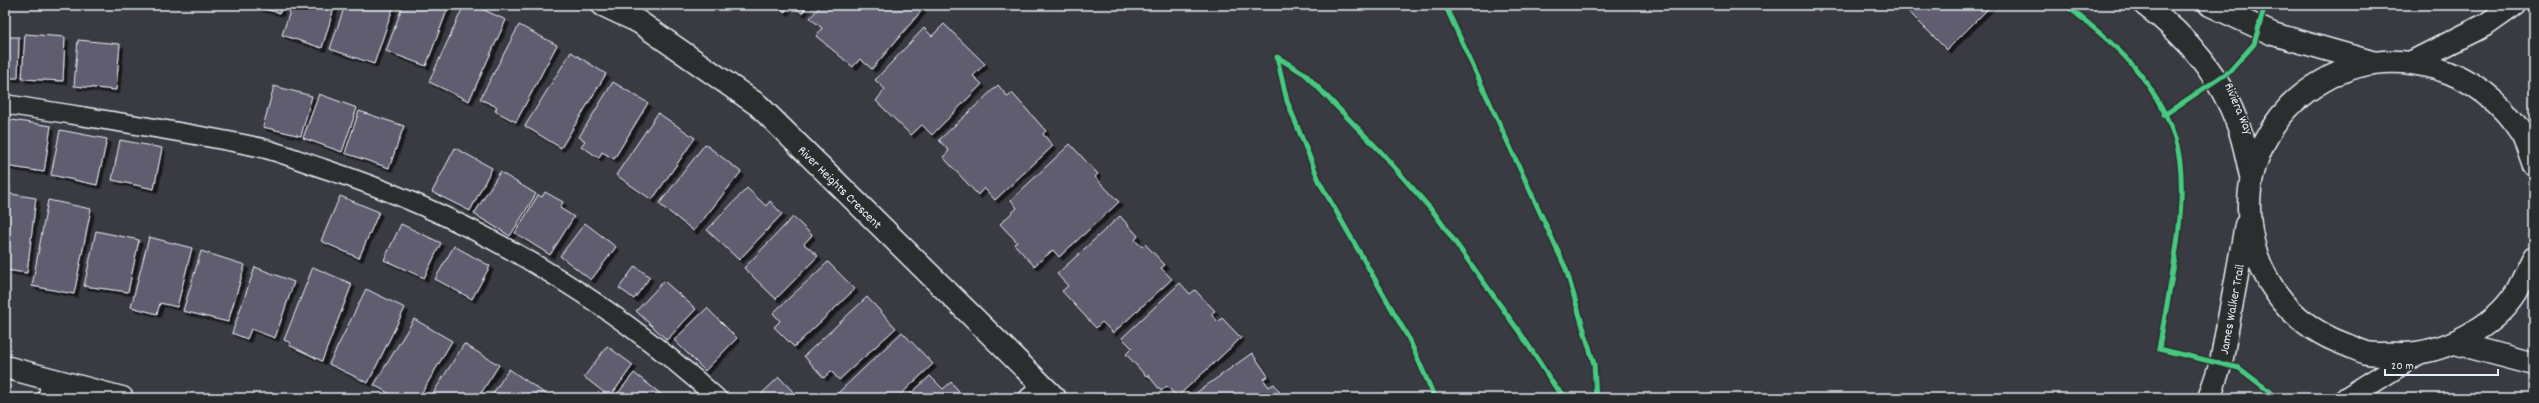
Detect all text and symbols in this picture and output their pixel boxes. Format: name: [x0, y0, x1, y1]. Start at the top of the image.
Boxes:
street label: Riviera Way: [2218, 80, 2257, 139]
street label: River Heights Crescent: [792, 142, 885, 234]
street label: James Walker Trail: [2216, 263, 2251, 356]
scale bar: [2385, 351, 2498, 377]
text: 20 m: [2391, 358, 2414, 375]

